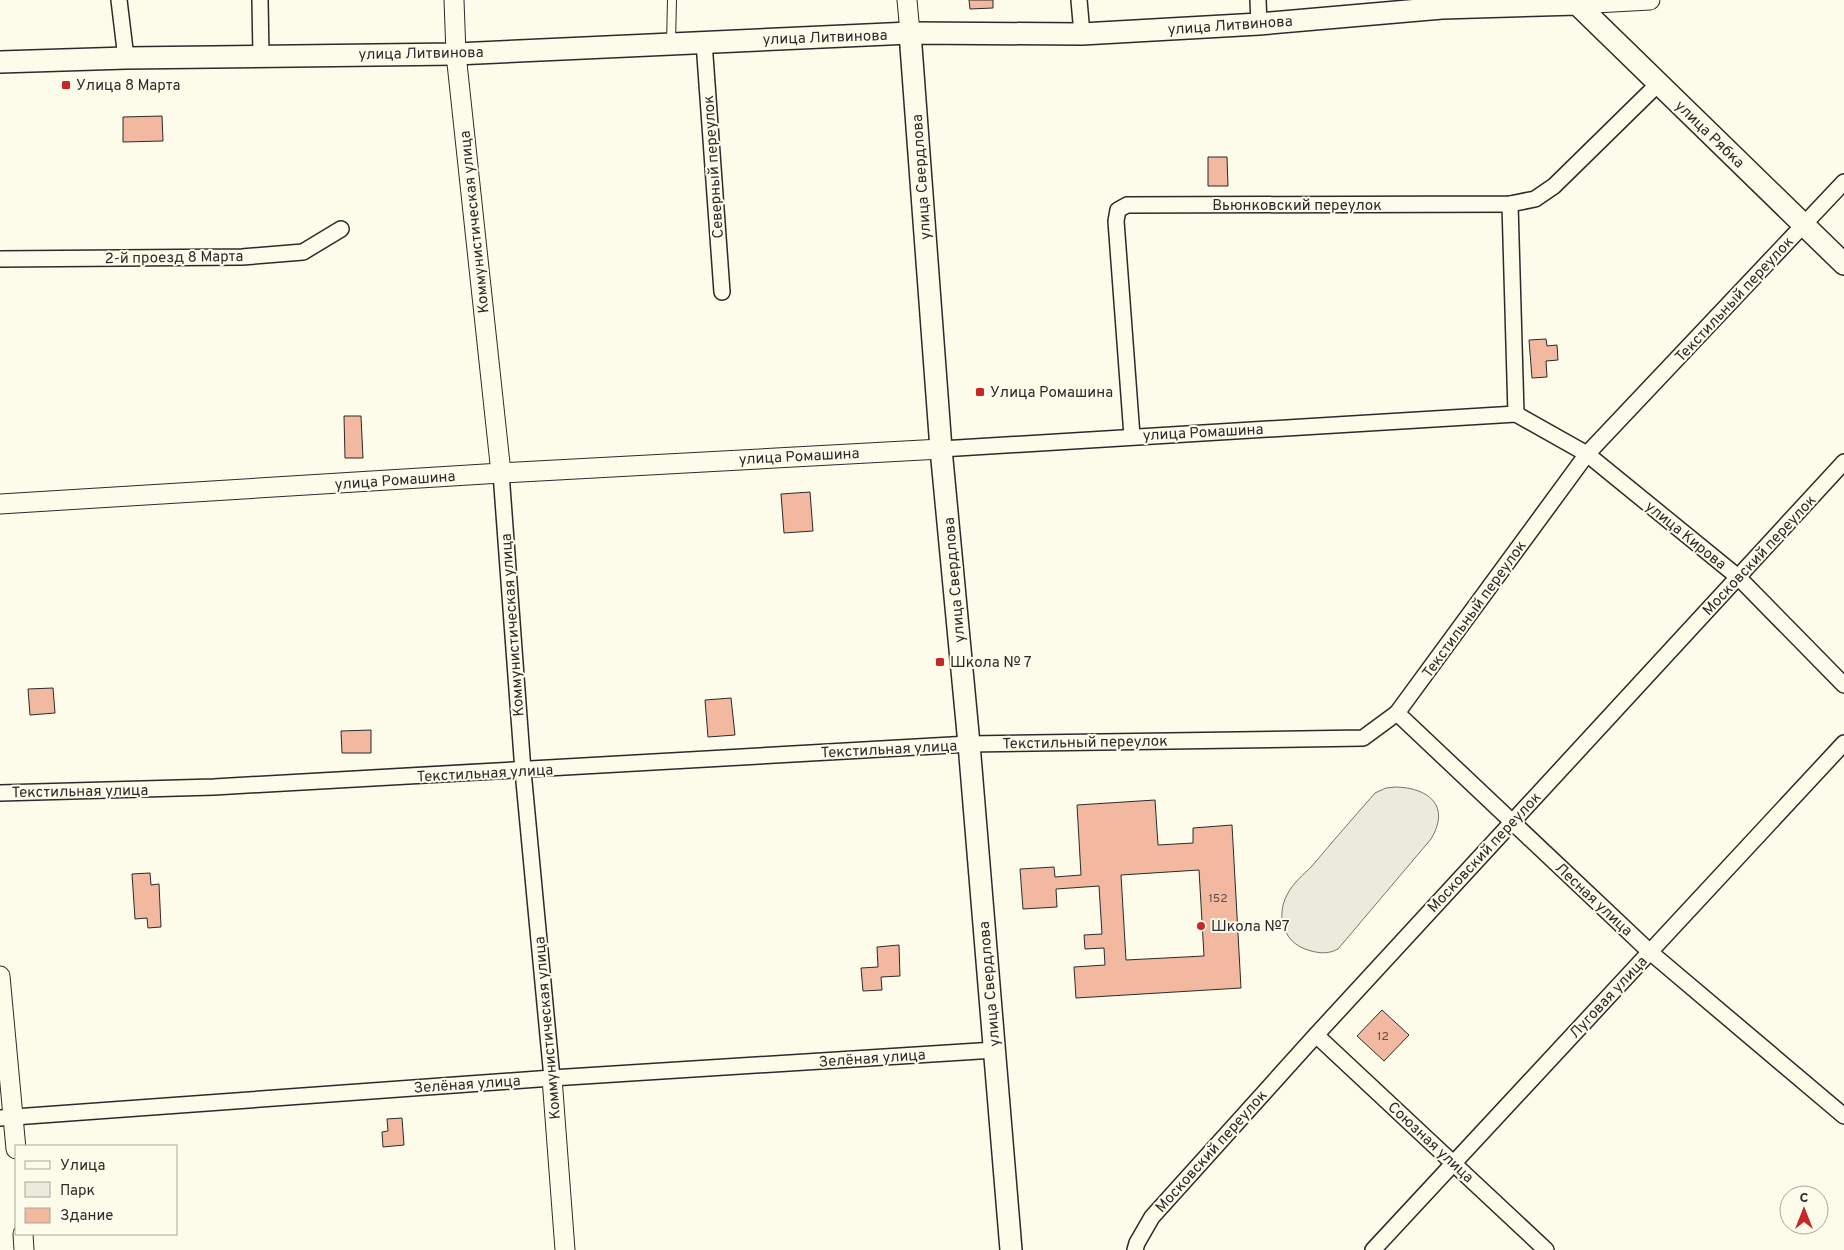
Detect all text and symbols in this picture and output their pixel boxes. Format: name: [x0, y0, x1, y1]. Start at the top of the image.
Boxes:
street label: улица Литвинова: [1167, 13, 1293, 40]
street label: улица Литвинова: [762, 27, 888, 50]
street label: улица Литвинова: [358, 44, 484, 65]
place label: Улица 8 Марта: [76, 77, 180, 96]
marker: Улица 8 Марта: [60, 79, 72, 91]
street label: Северный переулок: [700, 95, 729, 239]
street label: улица Рябка: [1670, 97, 1748, 173]
street label: улица Свердлова: [909, 113, 936, 240]
street label: Коммунистическая улица: [456, 129, 495, 314]
street label: Вьюнковский переулок: [1212, 197, 1382, 216]
street label: Текстильный переулок: [1672, 233, 1798, 367]
street label: 2-й проезд 8 Марта: [105, 248, 244, 269]
place label: Улица Ромашина: [990, 384, 1113, 403]
marker: Улица Ромашина: [974, 386, 986, 398]
street label: улица Ромашина: [1142, 421, 1264, 446]
street label: улица Ромашина: [738, 445, 860, 470]
street label: улица Ромашина: [334, 468, 456, 495]
street label: Московский переулок: [1699, 492, 1821, 620]
street label: улица Кирова: [1641, 498, 1729, 575]
street label: улица Свердлова: [941, 516, 970, 643]
street label: Коммунистическая улица: [498, 533, 529, 717]
street label: Текстильный переулок: [1419, 537, 1531, 682]
place label: Школа № 7: [950, 654, 1032, 673]
marker: Школа № 7: [934, 656, 946, 668]
street label: Текстильный переулок: [1002, 733, 1168, 754]
street label: Текстильная улица: [820, 737, 958, 764]
street label: Текстильная улица: [416, 761, 554, 788]
street label: Текстильная улица: [12, 782, 148, 803]
street label: Московский переулок: [1424, 789, 1546, 917]
street label: Лесная улица: [1550, 859, 1636, 941]
house number: 152: [1208, 891, 1228, 907]
place label: Школа №7: [1211, 918, 1290, 937]
street label: улица Свердлова: [976, 920, 1005, 1047]
marker: Школа №7: [1195, 920, 1207, 932]
street label: Коммунистическая улица: [531, 936, 566, 1120]
street label: Луговая улица: [1566, 953, 1652, 1043]
house number: 12: [1377, 1029, 1389, 1045]
street label: Зелёная улица: [818, 1046, 926, 1073]
street label: Зелёная улица: [413, 1072, 521, 1099]
street label: Московский переулок: [1152, 1087, 1272, 1217]
street label: Союзная улица: [1383, 1098, 1477, 1188]
legend: [15, 1145, 178, 1235]
text: Улица: [60, 1157, 105, 1176]
text: Парк: [60, 1182, 95, 1201]
north arrow: [1779, 1185, 1829, 1235]
text: С: [1800, 1190, 1809, 1207]
text: Здание: [60, 1207, 113, 1226]

